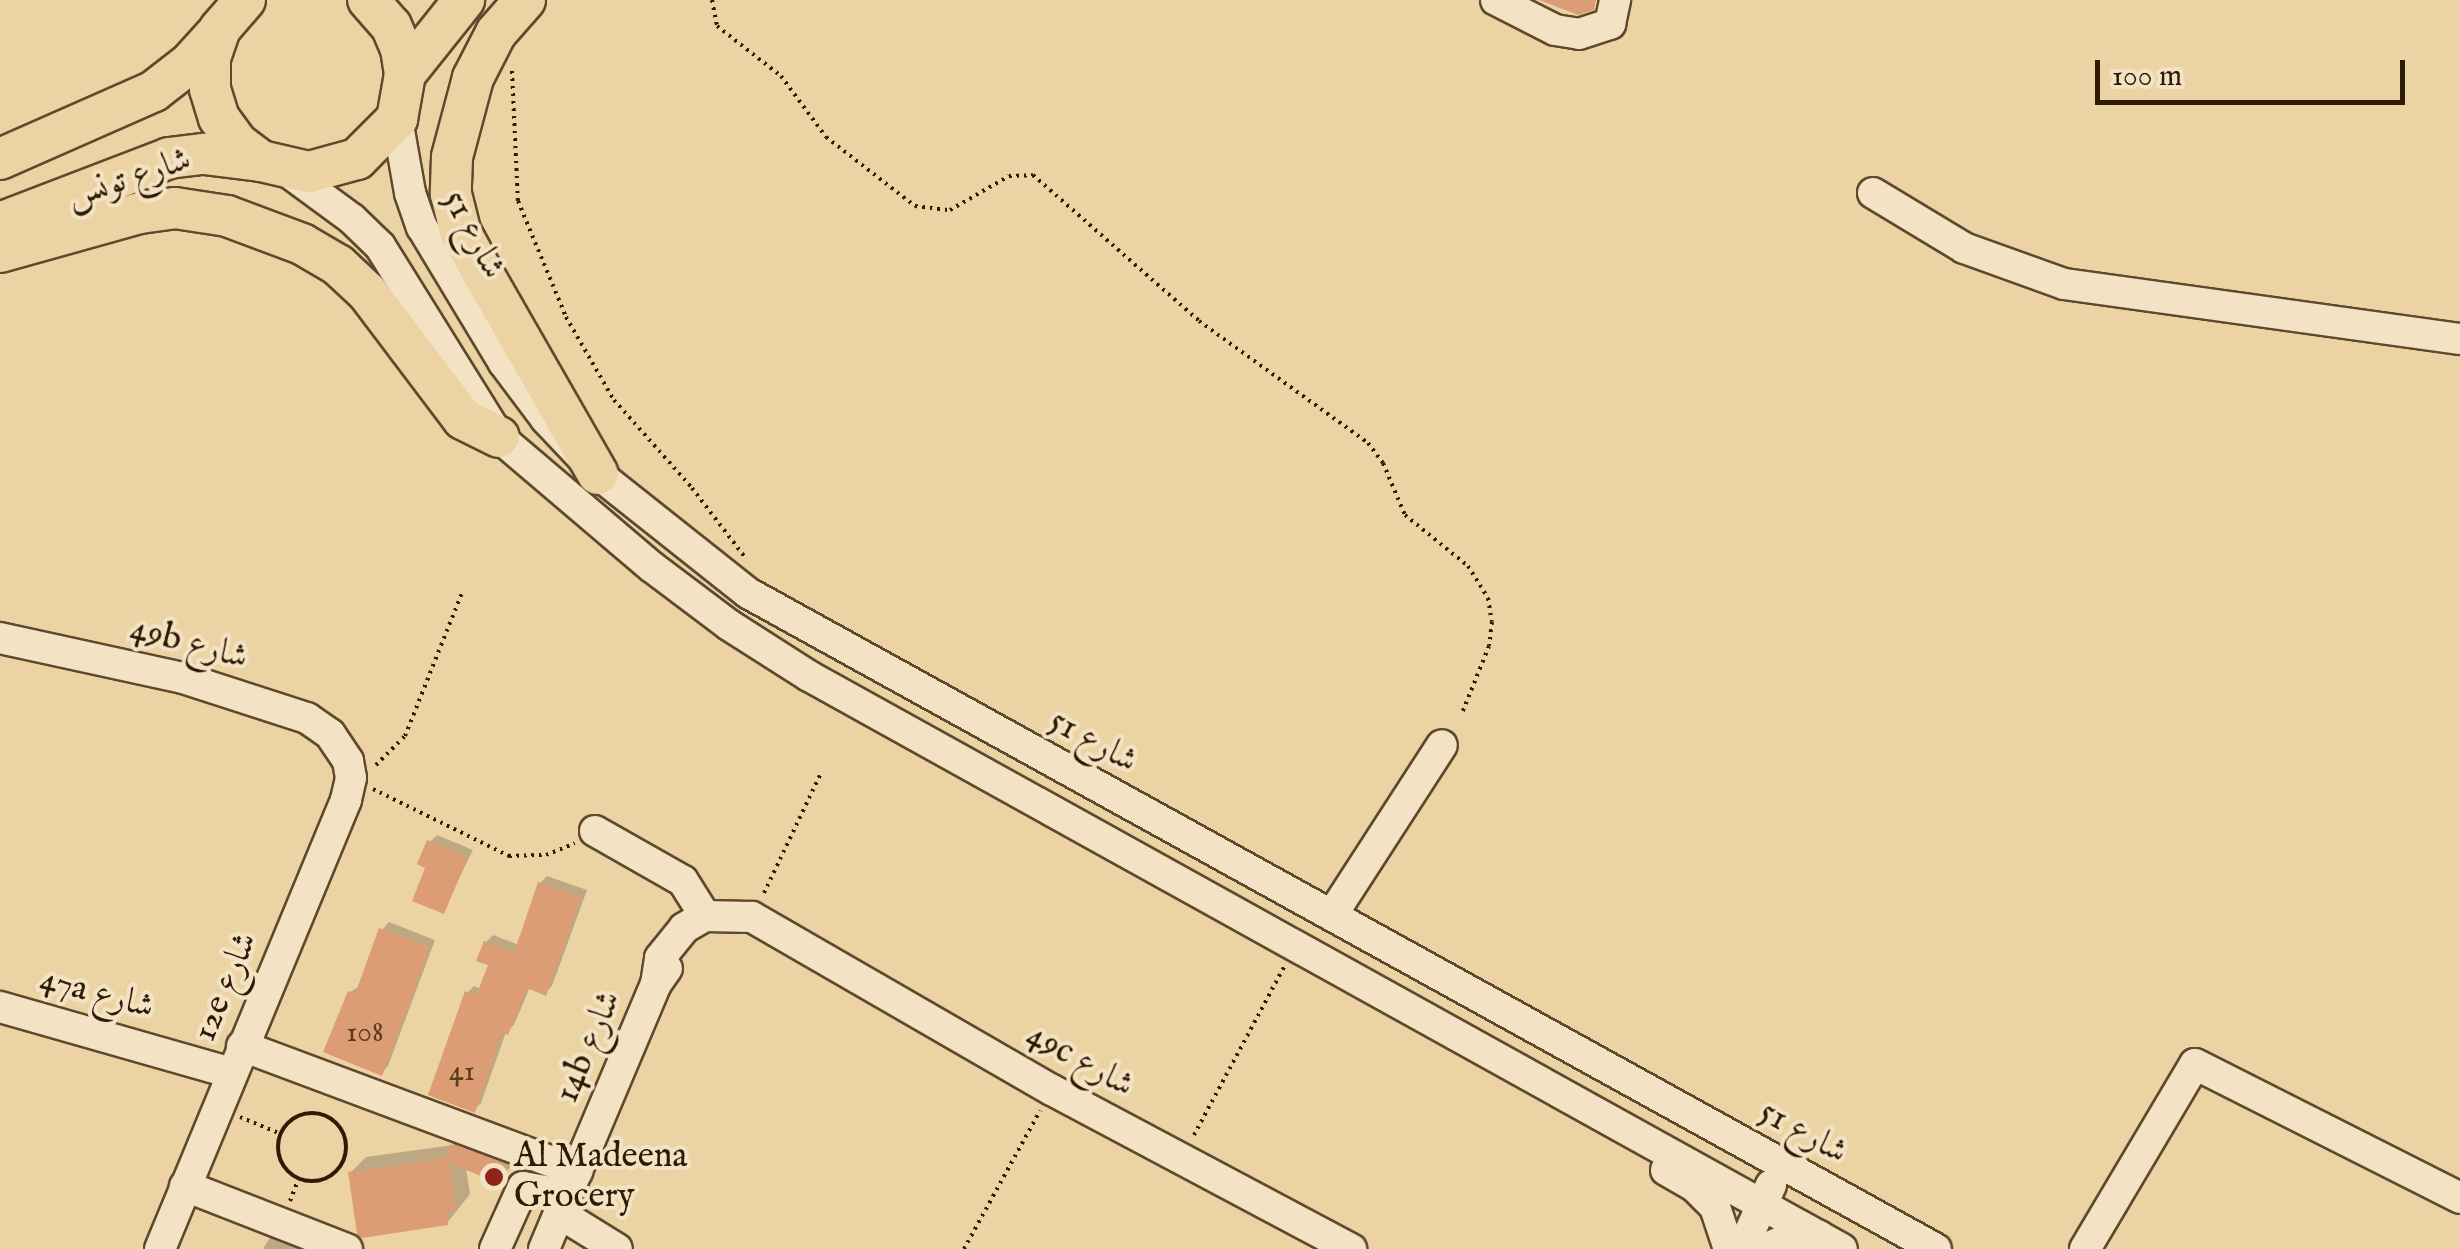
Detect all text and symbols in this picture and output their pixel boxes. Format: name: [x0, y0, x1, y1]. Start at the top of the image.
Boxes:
scale bar: [2100, 40, 2410, 102]
text: 100 m: [2112, 58, 2182, 96]
street label: شارع تونس: [61, 139, 197, 219]
street label: شارع 51: [432, 184, 514, 286]
street label: 49b شارع: [126, 608, 252, 680]
street label: شارع 51: [1042, 701, 1144, 783]
street label: 12e شارع: [184, 926, 268, 1048]
street label: 47a شارع: [36, 959, 158, 1029]
street label: 14b شارع: [547, 985, 631, 1109]
house number: 108: [346, 1015, 384, 1051]
street label: 49c شارع: [1019, 1015, 1141, 1107]
house number: 41: [449, 1054, 475, 1090]
street label: شارع 51: [1752, 1092, 1854, 1174]
place label: Al Madeena Grocery: [514, 1136, 687, 1218]
marker: Al Madeena Grocery: [483, 1166, 505, 1188]

